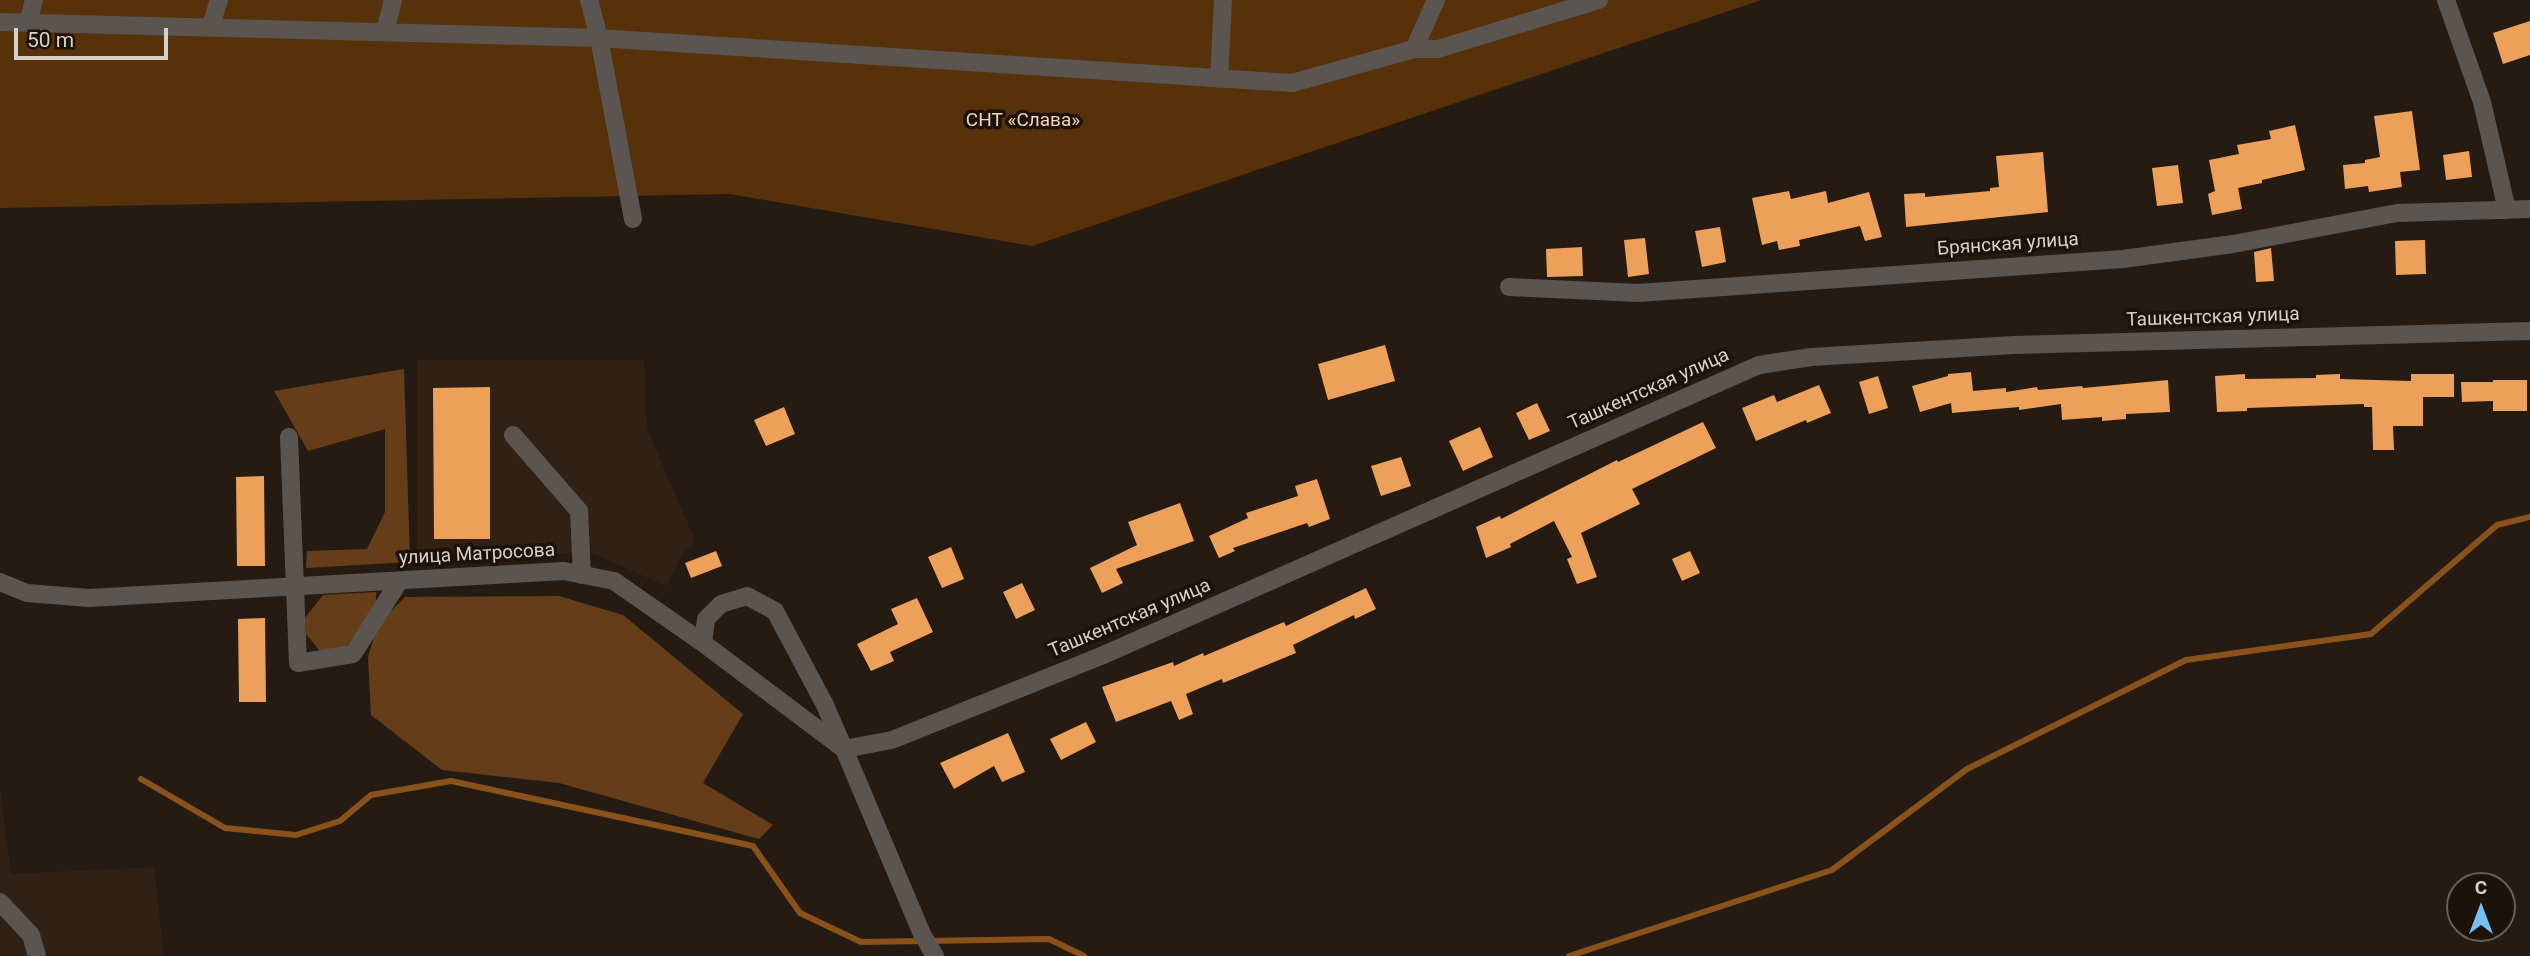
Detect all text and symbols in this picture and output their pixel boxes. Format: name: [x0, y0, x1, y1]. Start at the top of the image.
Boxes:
scale bar: [18, 14, 172, 58]
text: 50 m: [27, 28, 74, 52]
park label: СНТ «Слава»: [966, 110, 1080, 132]
street label: Брянская улица: [1936, 229, 2080, 261]
street label: Ташкентская улица: [2126, 304, 2300, 332]
street label: Ташкентская улица: [1565, 344, 1733, 436]
street label: улица Матросова: [398, 540, 556, 570]
street label: Ташкентская улица: [1046, 575, 1214, 663]
north arrow: [2446, 872, 2516, 942]
text: С: [2475, 876, 2487, 899]

